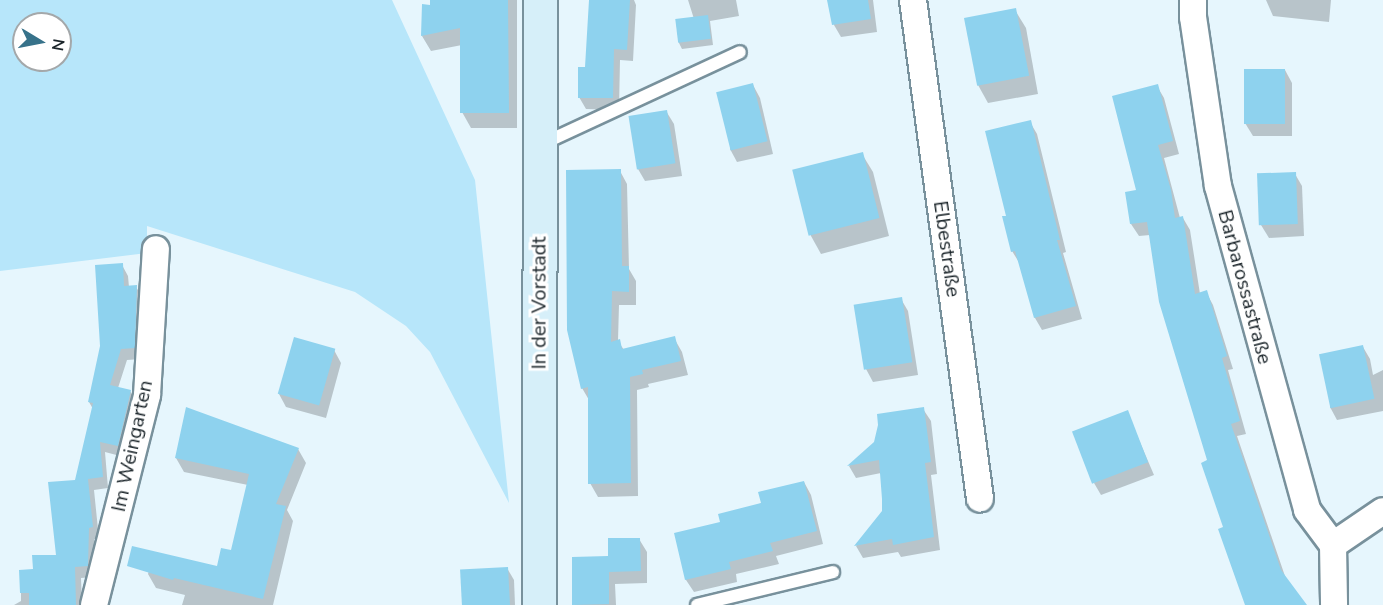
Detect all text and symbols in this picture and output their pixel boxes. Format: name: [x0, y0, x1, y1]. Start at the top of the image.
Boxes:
north arrow: [12, 12, 72, 72]
text: N: [46, 37, 70, 53]
street label: Elbestraße: [928, 199, 966, 299]
street label: Barbarossastraße: [1213, 207, 1277, 367]
street label: In der Vorstadt: [527, 237, 551, 369]
street label: Im Weingarten: [106, 378, 158, 514]

